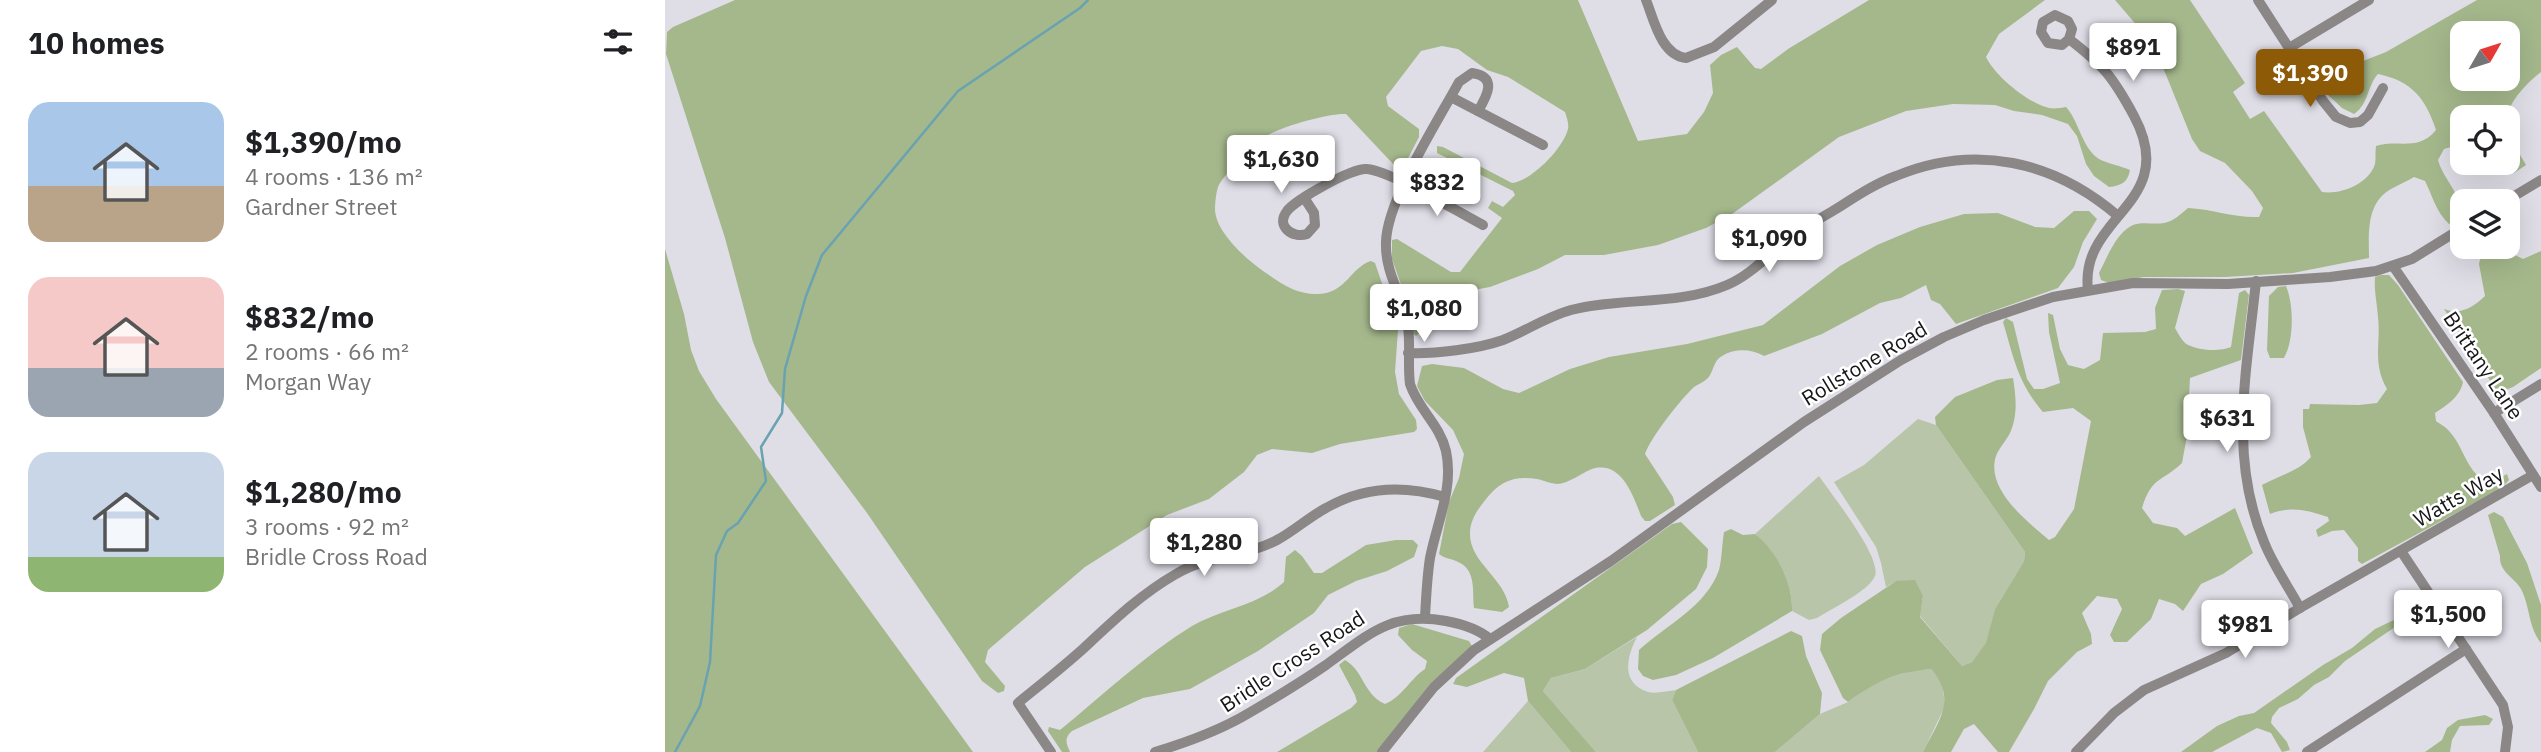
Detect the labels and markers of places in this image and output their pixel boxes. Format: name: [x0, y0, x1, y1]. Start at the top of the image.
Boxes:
pin: $891: [2092, 24, 2174, 83]
pin: $1,390: [2253, 50, 2367, 109]
pin: $1,630: [1224, 136, 1338, 195]
pin: $832: [1396, 158, 1478, 218]
pin: $1,090: [1712, 215, 1826, 274]
pin: $1,080: [1367, 284, 1481, 344]
pin: $631: [2186, 394, 2268, 454]
pin: $1,280: [1147, 518, 1261, 578]
pin: $1,500: [2391, 590, 2505, 650]
pin: $981: [2204, 600, 2286, 660]

